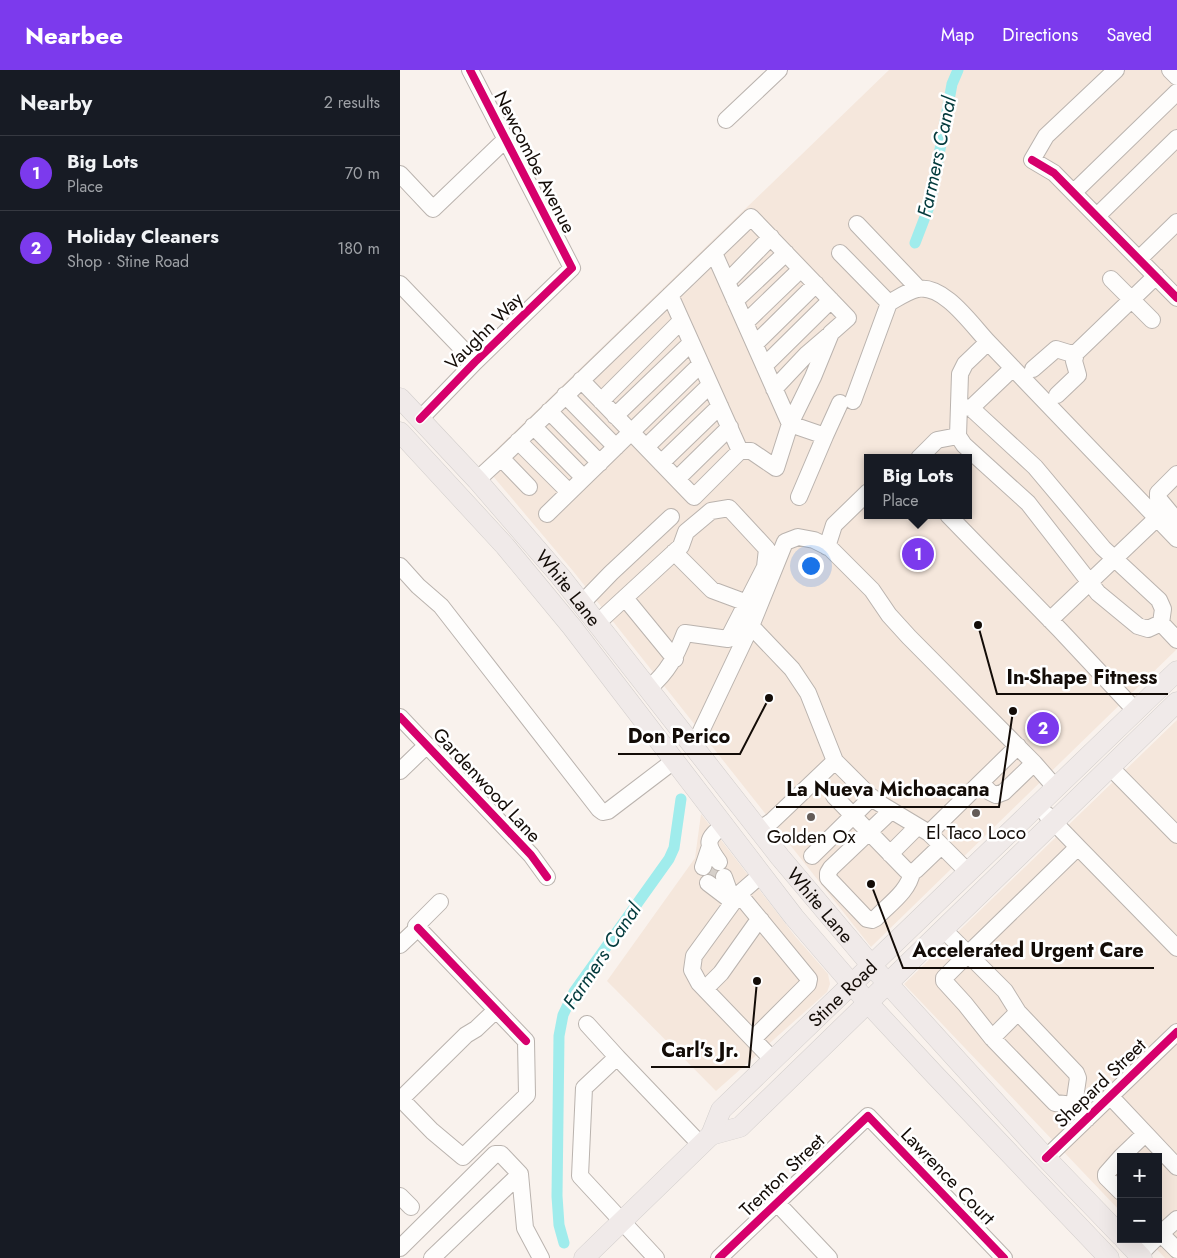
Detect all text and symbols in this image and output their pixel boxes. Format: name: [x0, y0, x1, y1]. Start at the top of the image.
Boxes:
text: Nearbee: [25, 18, 123, 53]
text: Map: [941, 22, 974, 48]
text: Directions: [1002, 22, 1078, 48]
text: Saved: [1106, 22, 1152, 48]
street label: Newcombe Avenue: [487, 86, 583, 238]
text: Nearby: [20, 88, 92, 118]
text: 2 results: [324, 91, 380, 114]
water label: Farmers Canal: [910, 93, 964, 220]
text: Big Lots: [67, 148, 138, 175]
text: 1: [32, 162, 40, 185]
text: 70 m: [345, 162, 380, 185]
text: Place: [67, 175, 103, 198]
text: Holiday Cleaners: [67, 223, 219, 250]
text: 2: [31, 237, 41, 260]
text: 180 m: [337, 237, 380, 260]
text: Shop · Stine Road: [67, 250, 189, 273]
street label: Vaughn Way: [439, 285, 530, 376]
popup: [864, 454, 972, 519]
text: Big Lots: [882, 462, 954, 489]
text: Place: [882, 489, 918, 512]
pin: 1: [902, 535, 934, 573]
street label: White Lane: [529, 544, 608, 632]
your location: [798, 553, 824, 579]
callout: In-Shape Fitness: [997, 659, 1168, 694]
text: In-Shape Fitness: [1007, 663, 1157, 692]
pin: 2: [1027, 709, 1059, 747]
callout: Don Perico: [618, 719, 740, 754]
street label: Gardenwood Lane: [427, 722, 548, 849]
text: Don Perico: [628, 722, 731, 751]
callout: La Nueva Michoacana: [776, 772, 999, 807]
text: La Nueva Michoacana: [786, 775, 990, 804]
marker: El Taco Loco: [970, 807, 982, 819]
marker: Golden Ox: [805, 811, 817, 823]
place label: El Taco Loco: [926, 819, 1026, 846]
place label: Golden Ox: [767, 823, 855, 850]
street label: White Lane: [781, 861, 860, 949]
water label: Farmers Canal: [556, 896, 649, 1015]
callout: Accelerated Urgent Care: [903, 933, 1154, 968]
text: Accelerated Urgent Care: [911, 936, 1144, 965]
street label: Stine Road: [802, 954, 883, 1033]
callout: Carl's Jr.: [651, 1032, 749, 1067]
street label: Shepard Street: [1048, 1032, 1152, 1134]
text: Carl's Jr.: [661, 1036, 739, 1065]
street label: Lawrence Court: [895, 1121, 1002, 1231]
street label: Trenton Street: [733, 1127, 831, 1223]
map controls: [1117, 1153, 1162, 1243]
button: +: [1117, 1153, 1162, 1198]
button: −: [1117, 1198, 1162, 1243]

